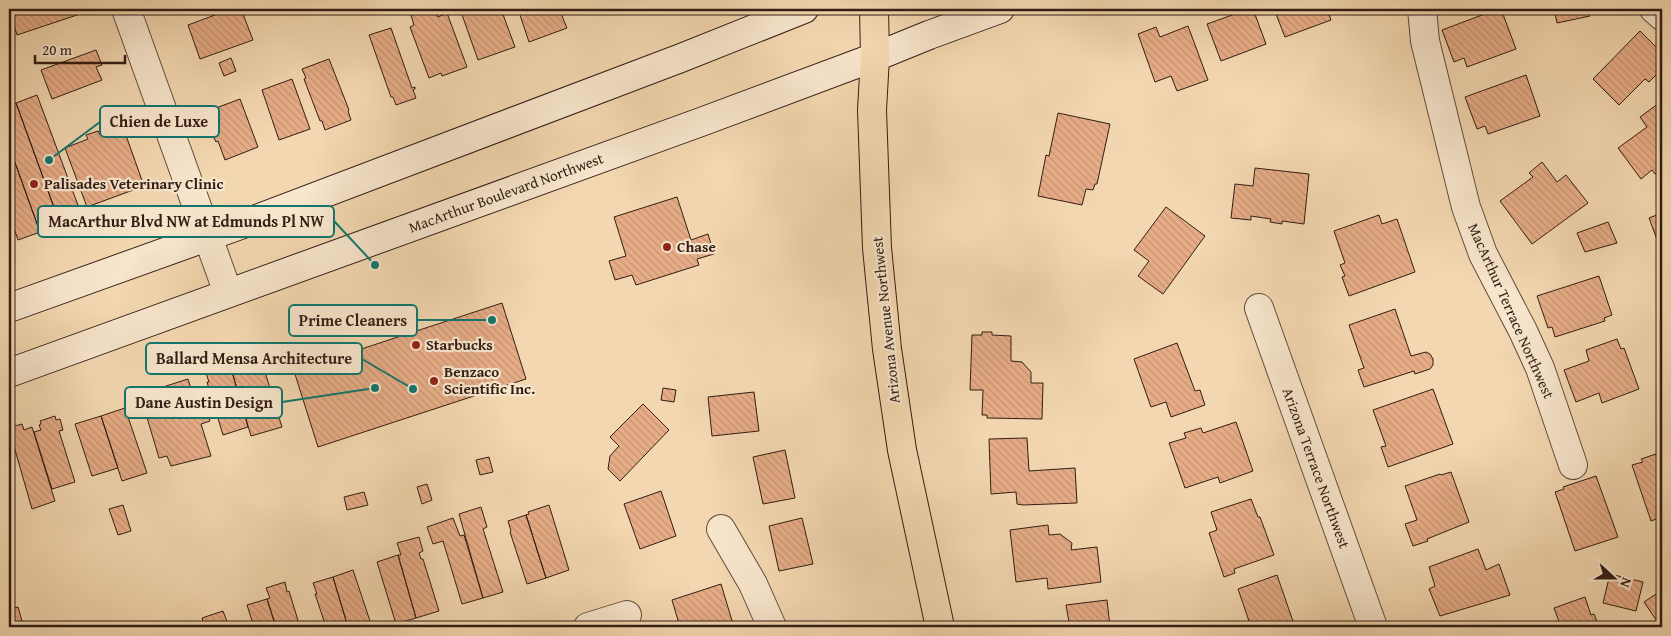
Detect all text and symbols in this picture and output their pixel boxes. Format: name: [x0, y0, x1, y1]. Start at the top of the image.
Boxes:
scale bar: [35, 32, 125, 64]
text: 20 m: [42, 39, 73, 60]
callout: Chien de Luxe: [100, 106, 219, 137]
text: Chien de Luxe: [110, 109, 208, 133]
street label: MacArthur Boulevard Northwest: [406, 147, 607, 238]
place label: Palisades Veterinary Clinic: [44, 173, 223, 194]
marker: Palisades Veterinary Clinic: [28, 178, 40, 190]
callout: MacArthur Blvd NW at Edmunds Pl NW: [38, 206, 334, 237]
text: MacArthur Blvd NW at Edmunds Pl NW: [48, 209, 324, 233]
street label: MacArthur Terrace Northwest: [1463, 220, 1560, 402]
street label: Arizona Avenue Northwest: [866, 235, 905, 405]
place label: Chase: [677, 236, 716, 257]
marker: Chase: [661, 241, 673, 253]
callout: Prime Cleaners: [289, 305, 417, 336]
text: Prime Cleaners: [299, 308, 407, 332]
place label: Starbucks: [426, 334, 493, 355]
marker: Starbucks: [410, 339, 422, 351]
callout: Ballard Mensa Architecture: [146, 343, 362, 374]
text: Ballard Mensa Architecture: [156, 346, 352, 370]
place label: Benzaco Scientific Inc.: [444, 361, 535, 399]
marker: Benzaco Scientific Inc.: [428, 375, 440, 387]
street label: Arizona Terrace Northwest: [1278, 385, 1356, 552]
callout: Dane Austin Design: [125, 387, 282, 418]
text: Dane Austin Design: [135, 390, 273, 414]
north arrow: [1588, 554, 1638, 604]
text: N: [1615, 575, 1637, 591]

